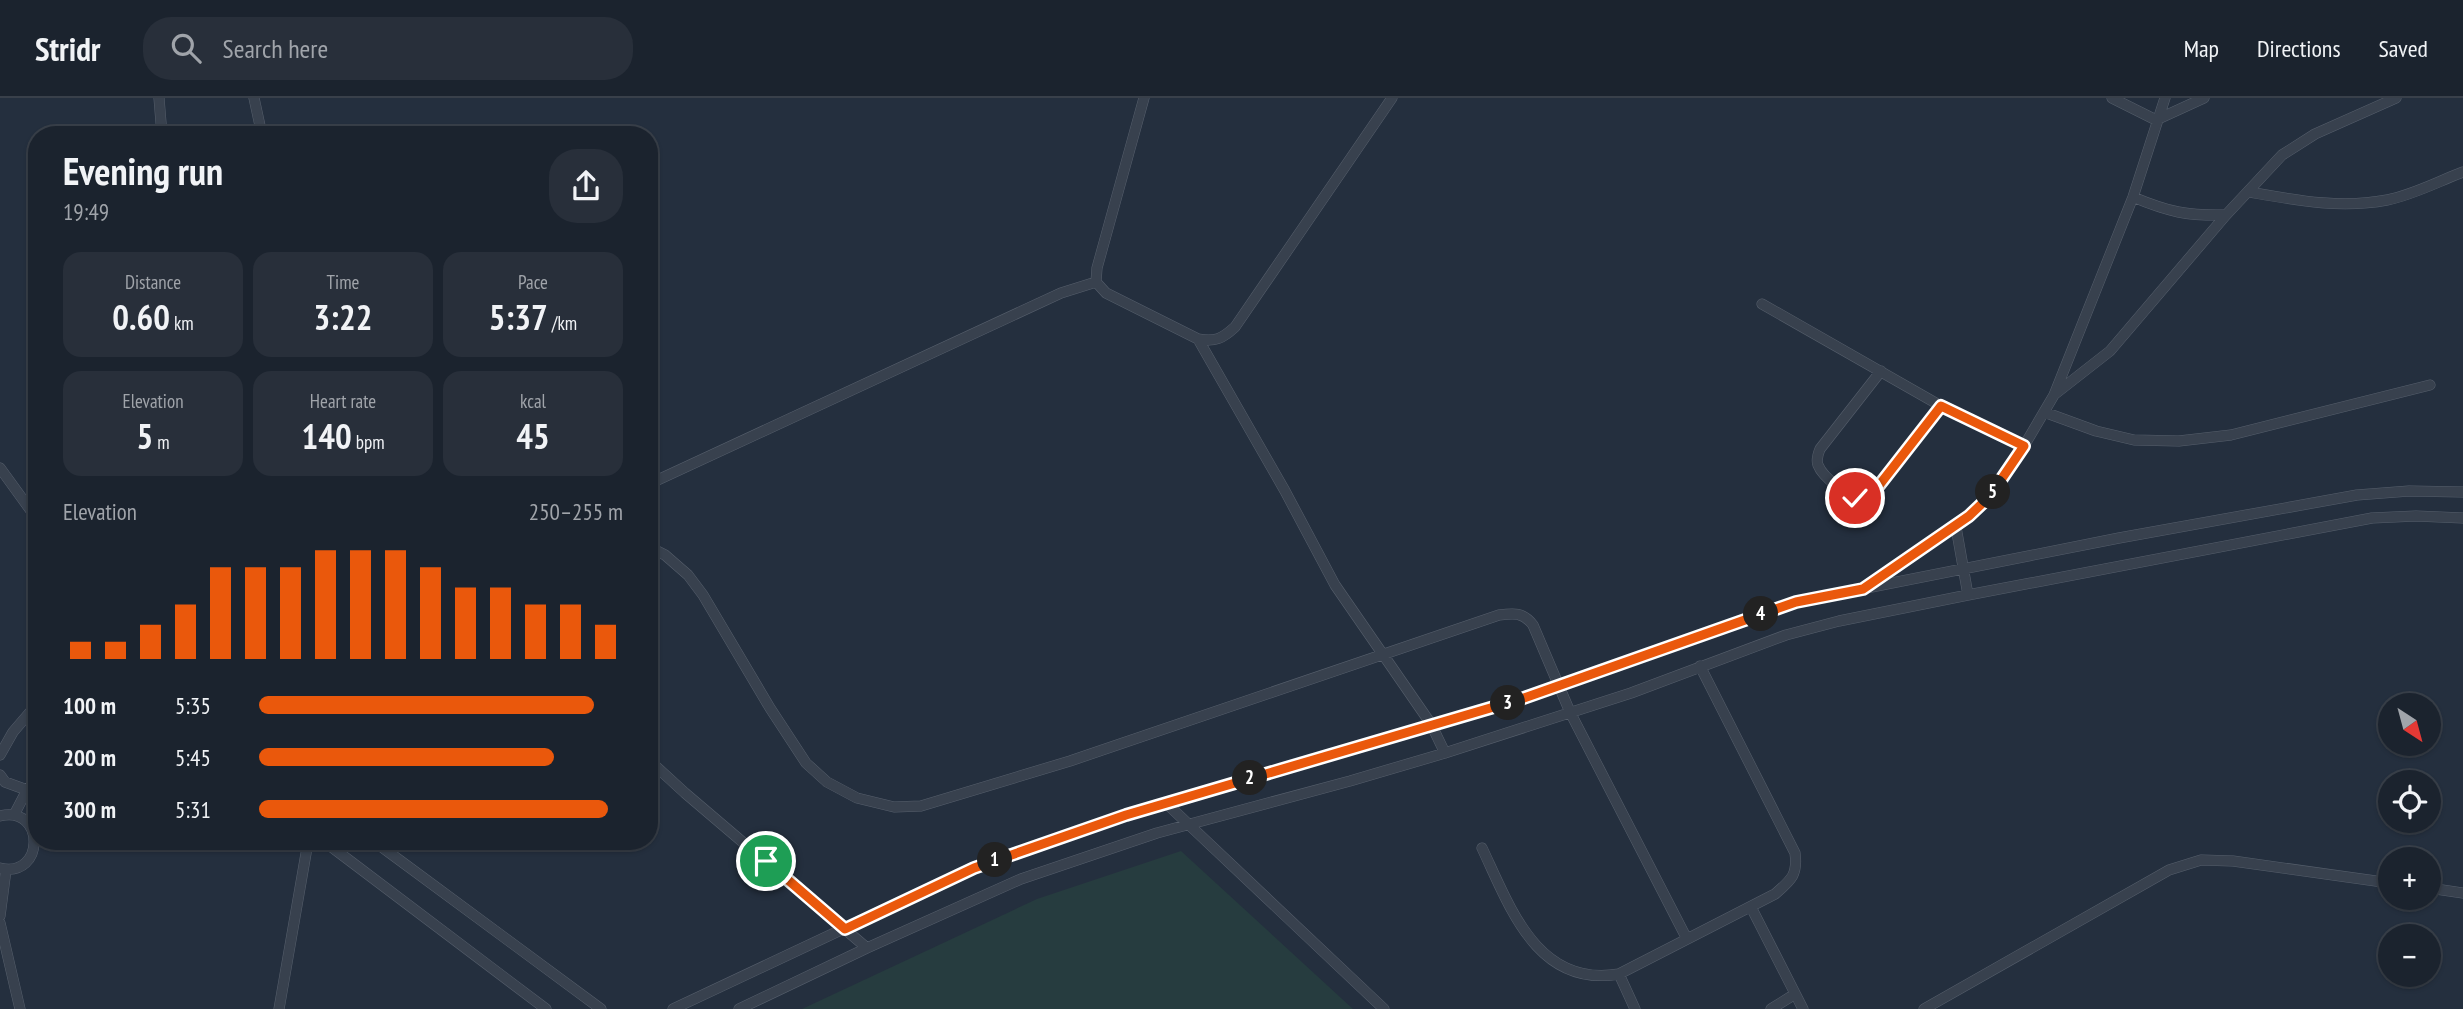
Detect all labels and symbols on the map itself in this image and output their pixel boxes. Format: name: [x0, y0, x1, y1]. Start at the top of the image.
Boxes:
pin: [1825, 468, 1885, 528]
pin: 5: [1976, 474, 2010, 510]
pin: 4: [1744, 596, 1778, 632]
pin: 3: [1490, 686, 1526, 720]
north arrow: [2378, 693, 2441, 756]
pin: 2: [1232, 760, 1268, 796]
pin: [736, 831, 796, 891]
pin: 1: [978, 842, 1012, 878]

